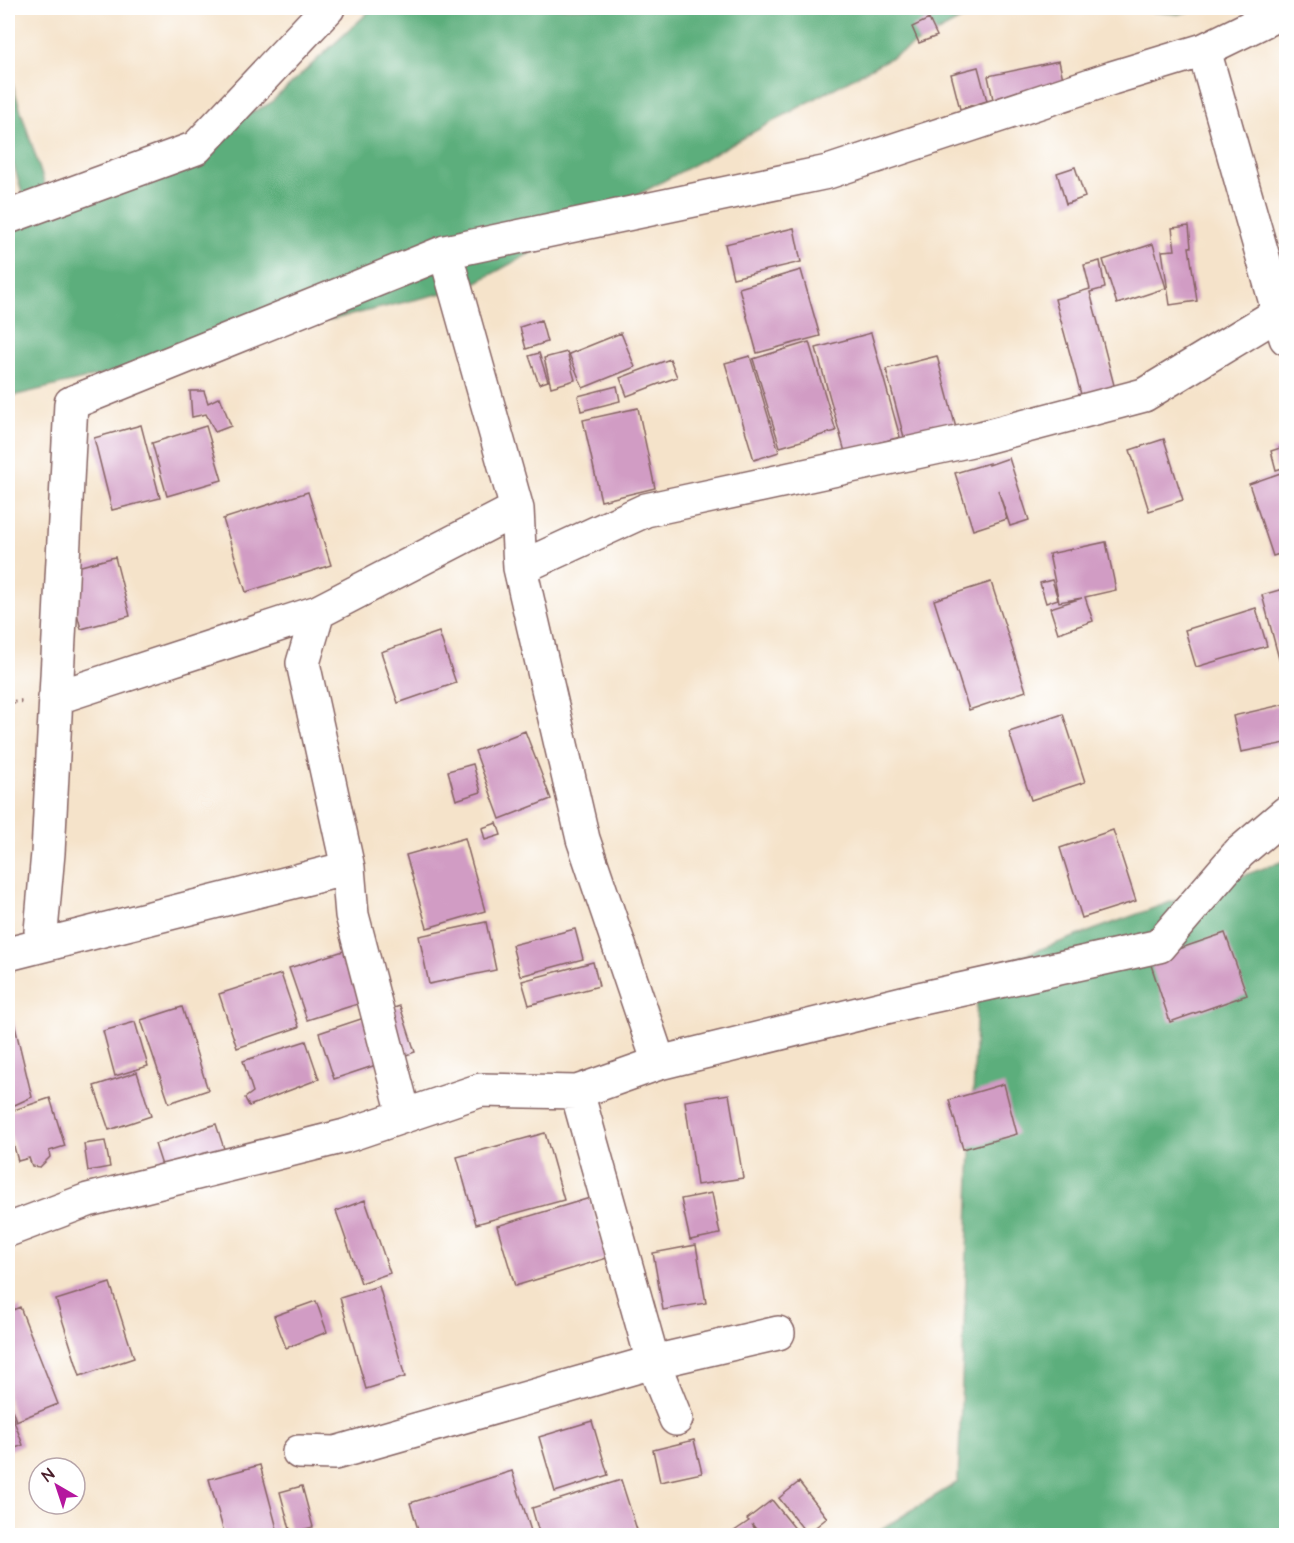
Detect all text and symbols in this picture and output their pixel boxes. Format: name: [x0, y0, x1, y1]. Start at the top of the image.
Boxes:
north arrow: [27, 1456, 87, 1516]
text: N: [37, 1463, 59, 1487]

